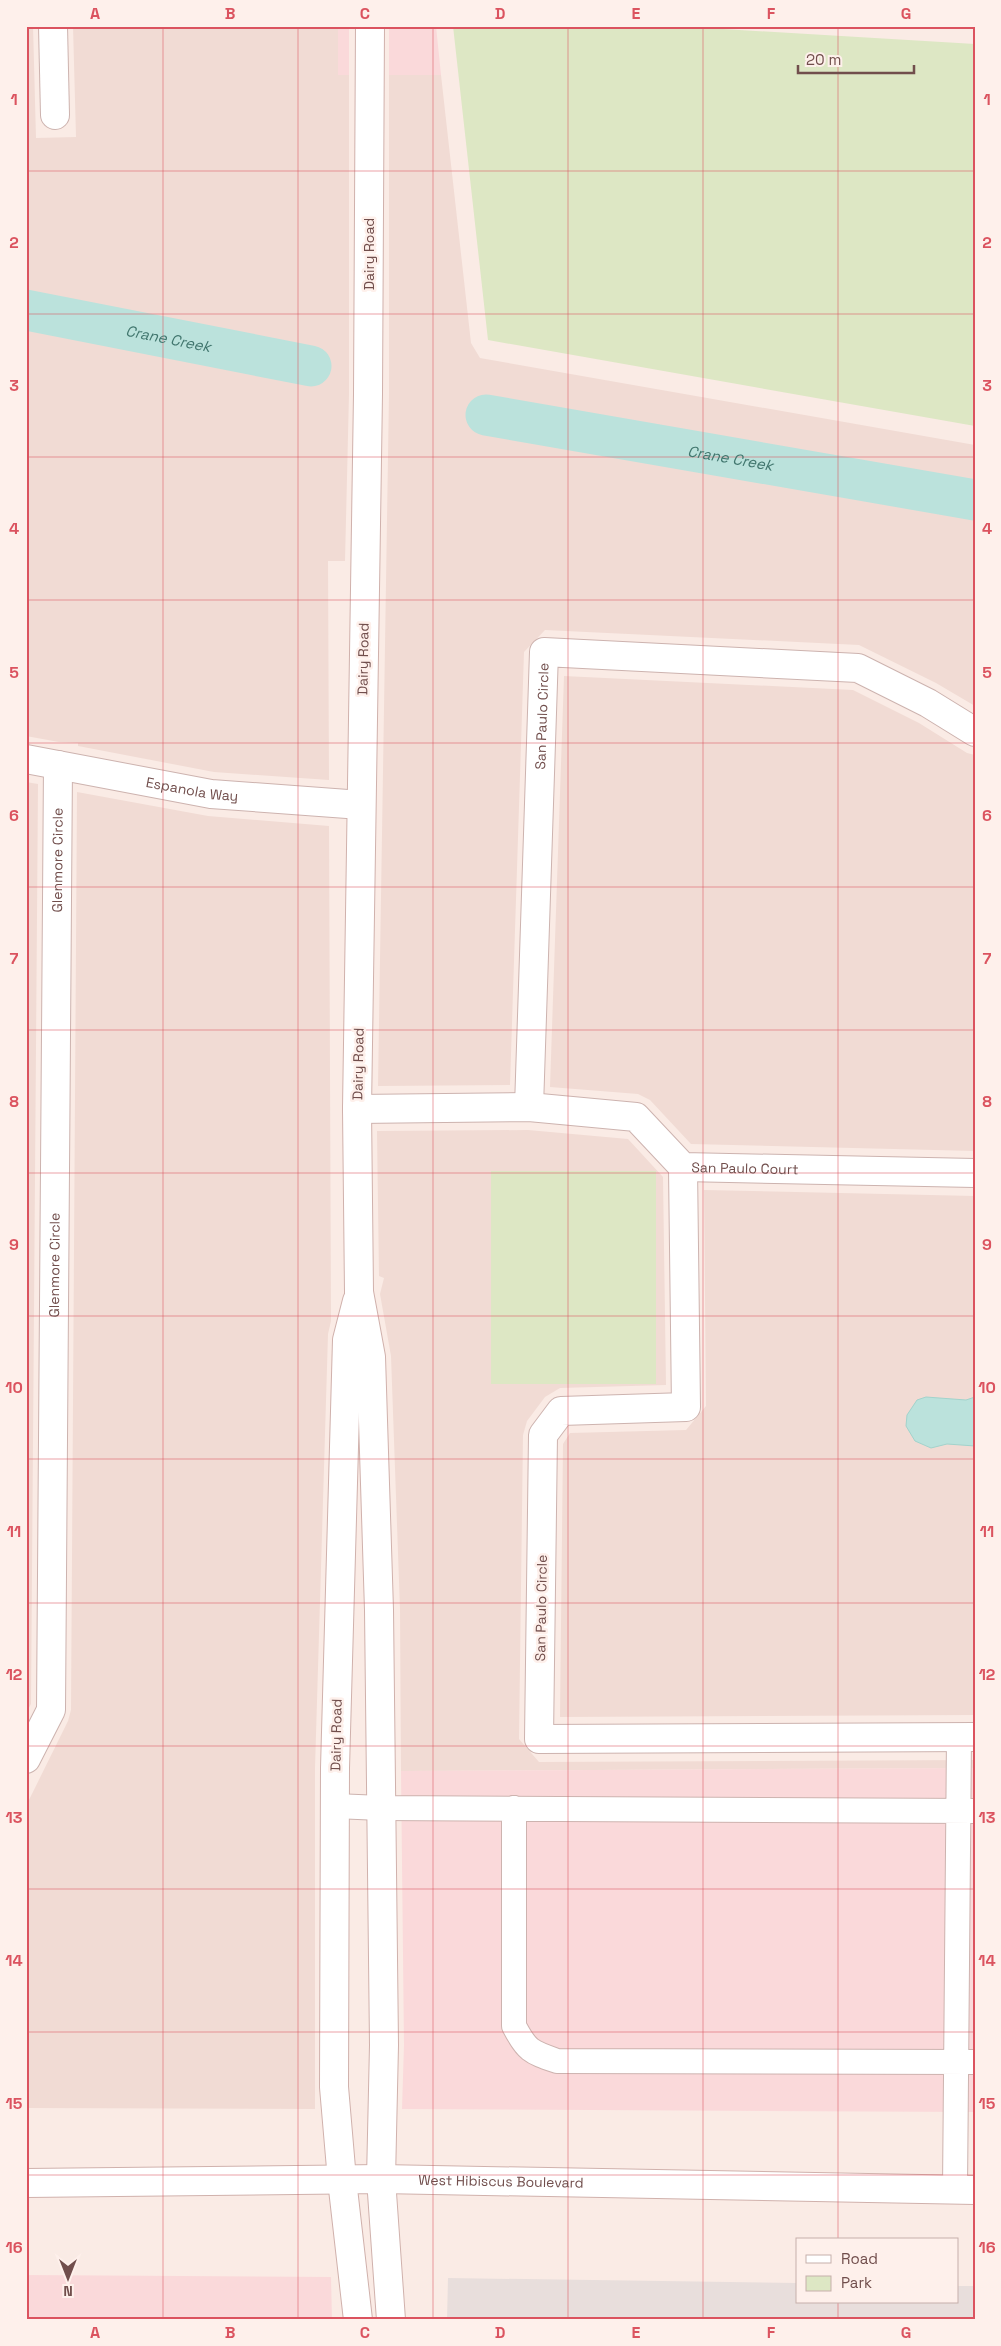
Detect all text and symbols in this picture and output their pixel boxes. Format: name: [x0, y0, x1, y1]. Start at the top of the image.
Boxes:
text: A: [90, 3, 100, 24]
text: B: [225, 3, 235, 24]
text: C: [360, 3, 370, 24]
text: D: [495, 3, 505, 24]
text: E: [632, 3, 641, 24]
text: F: [767, 3, 776, 24]
text: G: [901, 3, 911, 24]
scale bar: [798, 42, 915, 74]
text: 20 m: [806, 50, 841, 69]
text: 1: [10, 89, 18, 110]
text: 1: [983, 89, 991, 110]
street label: Dairy Road: [360, 218, 378, 290]
text: 2: [9, 232, 19, 253]
text: 2: [982, 232, 992, 253]
water label: Crane Creek: [124, 320, 214, 356]
text: 3: [9, 375, 19, 396]
text: 3: [982, 375, 992, 396]
water label: Crane Creek: [686, 441, 776, 475]
text: 4: [9, 518, 19, 539]
text: 4: [982, 518, 992, 539]
street label: Dairy Road: [353, 623, 373, 695]
text: 5: [9, 662, 19, 683]
text: 5: [982, 662, 992, 683]
street label: San Paulo Circle: [531, 663, 553, 770]
street label: Espanola Way: [145, 773, 239, 805]
text: 6: [9, 805, 19, 826]
text: 6: [982, 805, 992, 826]
street label: Glenmore Circle: [48, 808, 67, 912]
text: 7: [10, 948, 19, 969]
text: 7: [983, 948, 992, 969]
street label: Dairy Road: [348, 1028, 368, 1100]
text: 8: [9, 1091, 19, 1112]
text: 8: [982, 1091, 992, 1112]
street label: San Paulo Court: [691, 1158, 799, 1178]
street label: Glenmore Circle: [45, 1213, 64, 1317]
text: 9: [9, 1234, 19, 1255]
text: 9: [982, 1234, 992, 1255]
text: 10: [5, 1377, 23, 1398]
text: 10: [978, 1377, 996, 1398]
text: 11: [7, 1521, 21, 1542]
text: 11: [980, 1521, 994, 1542]
street label: San Paulo Circle: [531, 1554, 551, 1662]
text: 12: [6, 1664, 22, 1685]
text: 12: [979, 1664, 995, 1685]
street label: Dairy Road: [326, 1699, 346, 1771]
text: 13: [6, 1807, 23, 1828]
text: 13: [979, 1807, 996, 1828]
text: 14: [5, 1950, 23, 1971]
text: 14: [978, 1950, 996, 1971]
text: 15: [6, 2093, 23, 2114]
text: 15: [979, 2093, 996, 2114]
street label: West Hibiscus Boulevard: [418, 2171, 584, 2192]
text: 16: [5, 2237, 23, 2258]
text: 16: [978, 2237, 996, 2258]
legend: [796, 2238, 958, 2304]
text: Road: [841, 2249, 878, 2268]
north arrow: [42, 2254, 92, 2304]
text: Park: [841, 2273, 872, 2292]
text: N: [63, 2282, 73, 2300]
text: A: [90, 2322, 100, 2343]
text: B: [225, 2322, 235, 2343]
text: C: [360, 2322, 370, 2343]
text: D: [495, 2322, 505, 2343]
text: E: [632, 2322, 641, 2343]
text: F: [767, 2322, 776, 2343]
text: G: [901, 2322, 911, 2343]

